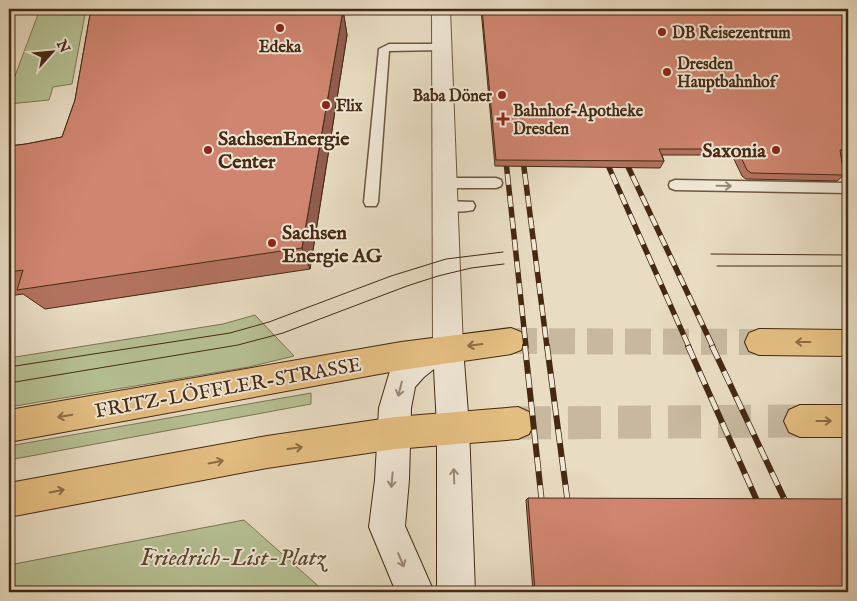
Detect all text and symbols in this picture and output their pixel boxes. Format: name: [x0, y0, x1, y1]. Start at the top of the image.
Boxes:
marker: Edeka: [274, 22, 286, 34]
place label: DB Reisezentrum: [672, 24, 791, 44]
marker: DB Reisezentrum: [656, 26, 668, 38]
north arrow: [28, 28, 78, 78]
text: N: [51, 36, 73, 56]
place label: Edeka: [259, 38, 302, 58]
place label: Dresden Hauptbahnhof: [677, 55, 779, 93]
marker: Dresden Hauptbahnhof: [661, 66, 673, 78]
place label: Baba Döner: [412, 87, 492, 107]
marker: Baba Döner: [496, 89, 508, 101]
place label: Flix: [336, 97, 363, 117]
marker: Flix: [320, 99, 332, 111]
place label: Bahnhof-Apotheke Dresden: [513, 102, 644, 140]
marker: Bahnhof-Apotheke Dresden: [497, 113, 509, 125]
place label: SachsenEnergie Center: [218, 127, 350, 175]
place label: Saxonia: [702, 139, 766, 164]
marker: SachsenEnergie Center: [202, 144, 214, 156]
marker: Saxonia: [770, 144, 782, 156]
one-way arrow: [716, 181, 732, 191]
place label: Sachsen Energie AG: [282, 221, 383, 269]
marker: Sachsen Energie AG: [266, 237, 278, 249]
one-way arrow: [796, 338, 812, 347]
one-way arrow: [467, 340, 483, 350]
street label: FRITZ-LÖFFLER-STRASSE: [93, 353, 364, 424]
one-way arrow: [395, 381, 404, 397]
one-way arrow: [58, 411, 74, 421]
one-way arrow: [816, 416, 832, 426]
one-way arrow: [287, 443, 303, 453]
one-way arrow: [208, 456, 224, 466]
one-way arrow: [449, 469, 459, 485]
one-way arrow: [387, 472, 397, 488]
one-way arrow: [48, 486, 64, 496]
park label: Friedrich-List-Platz: [140, 543, 329, 574]
one-way arrow: [396, 552, 406, 567]

